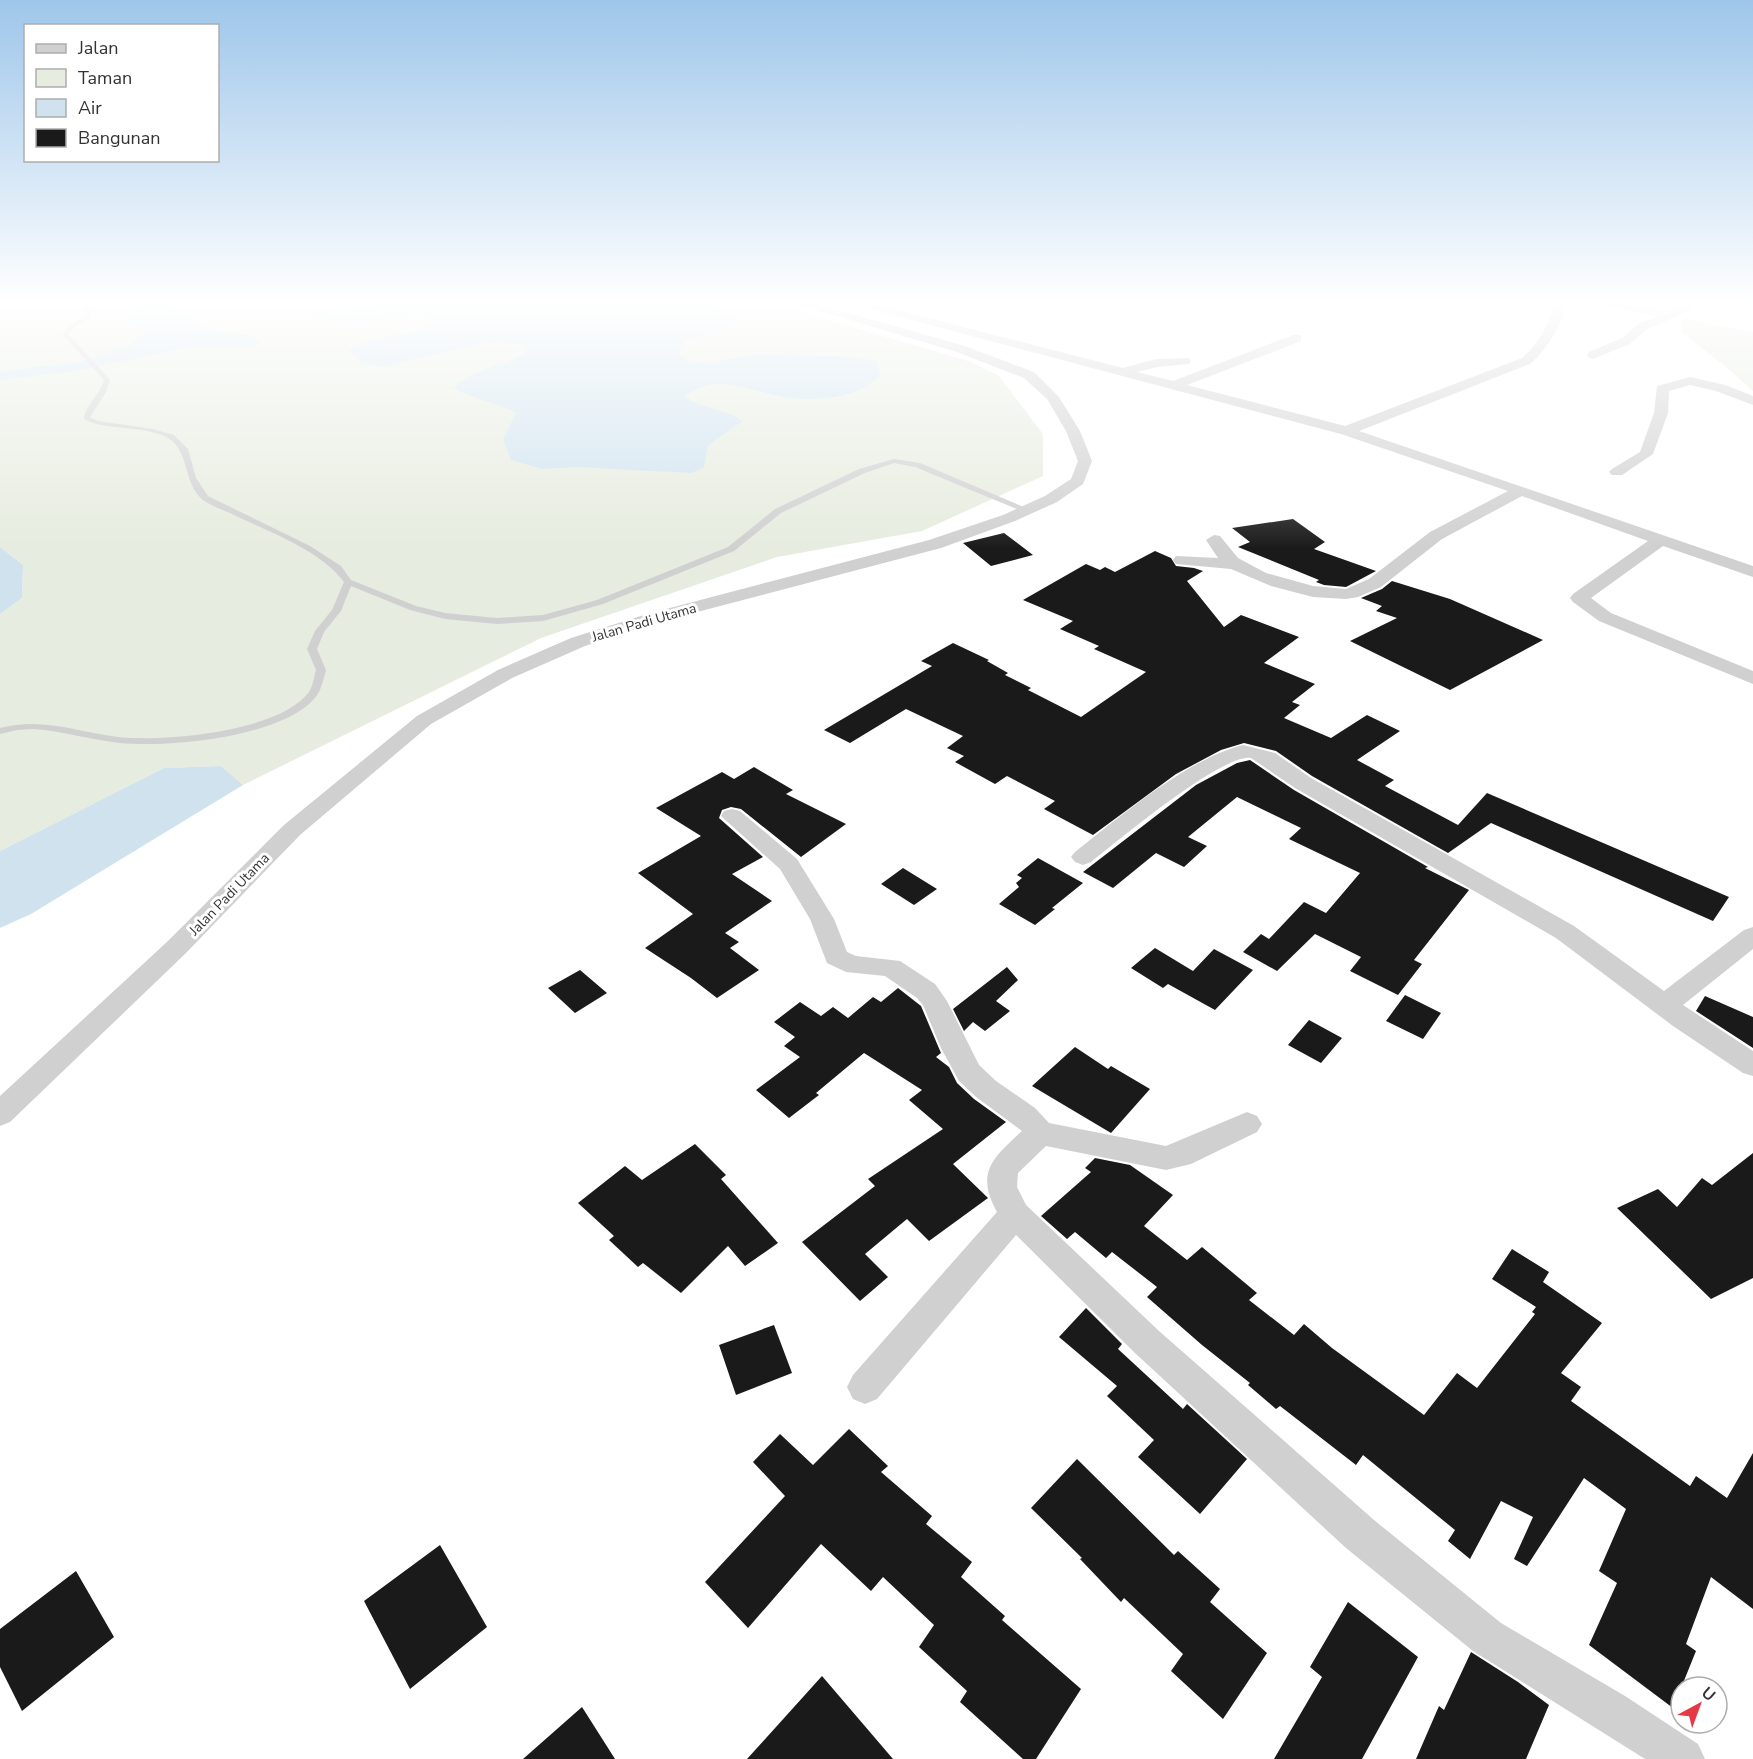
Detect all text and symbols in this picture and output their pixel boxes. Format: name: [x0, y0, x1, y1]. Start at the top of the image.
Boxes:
legend: [24, 24, 219, 162]
text: Jalan: [77, 36, 118, 60]
text: Taman: [78, 66, 132, 90]
text: Air: [78, 96, 102, 120]
text: Bangunan: [78, 126, 161, 150]
street label: Jalan Padi Utama: [589, 598, 699, 647]
street label: Jalan Padi Utama: [184, 849, 274, 940]
north arrow: [1669, 1675, 1729, 1735]
text: U: [1697, 1682, 1720, 1707]

